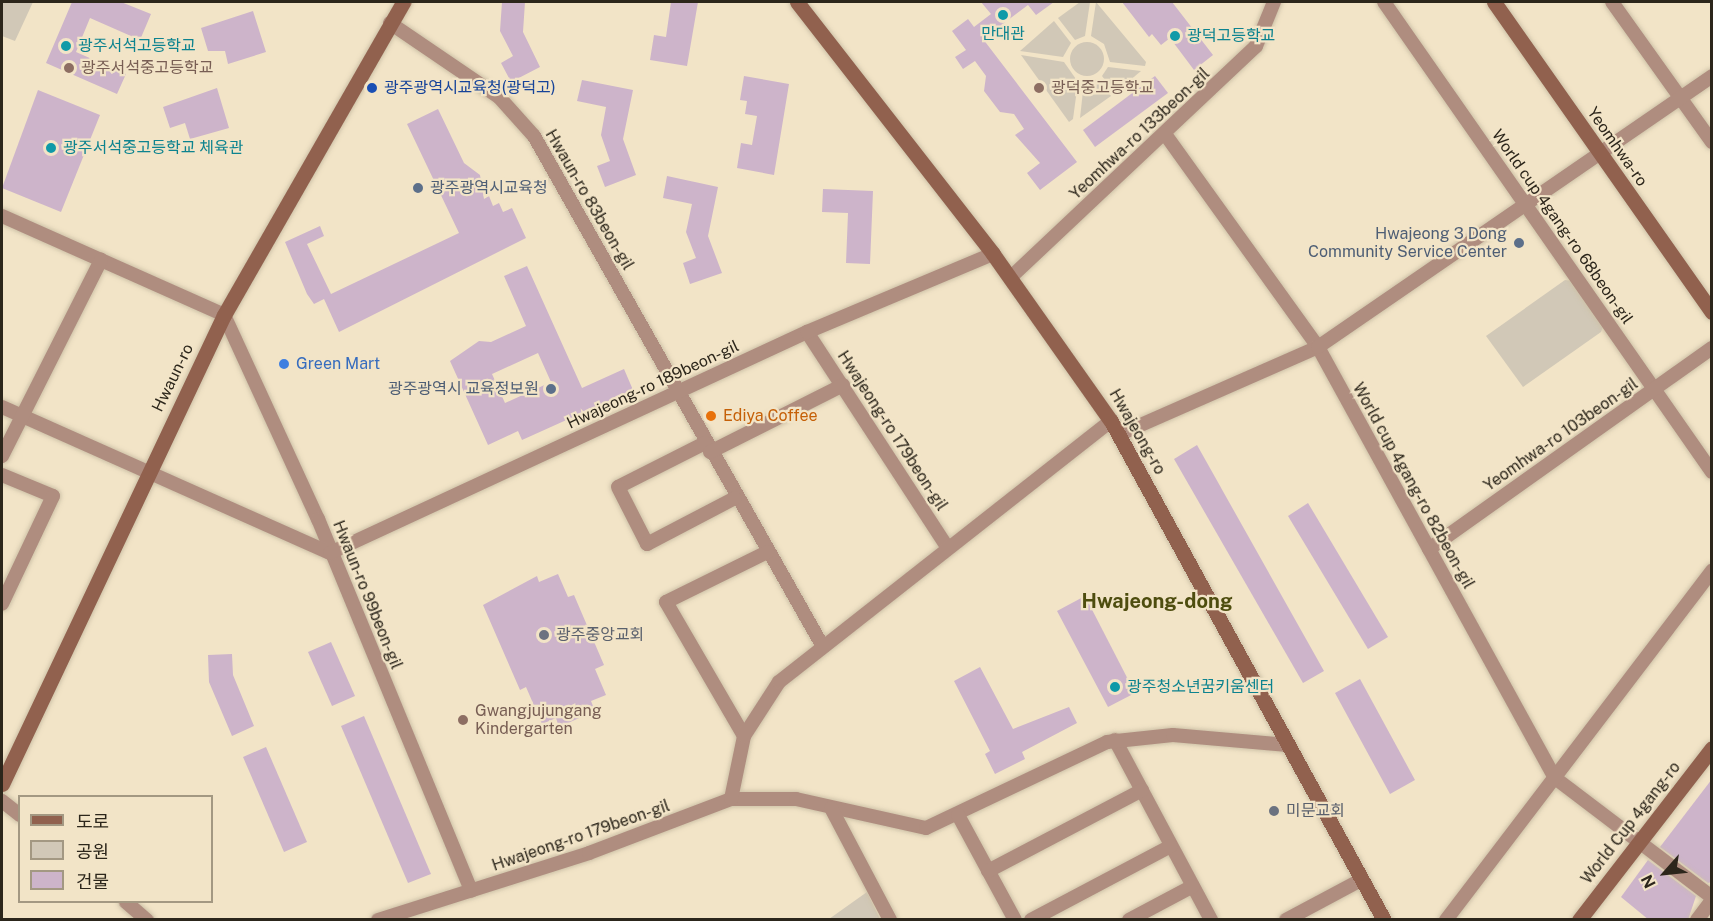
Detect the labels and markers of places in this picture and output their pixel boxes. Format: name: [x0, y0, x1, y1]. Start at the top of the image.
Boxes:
marker: 만대관: [996, 8, 1010, 22]
place label: 만대관: [981, 24, 1025, 44]
place label: 광덕고등학교: [1187, 26, 1275, 46]
marker: 광덕고등학교: [1168, 29, 1182, 43]
place label: 광주서석고등학교: [78, 36, 196, 56]
marker: 광주서석고등학교: [59, 39, 73, 53]
place label: 광주서석중고등학교: [81, 58, 213, 78]
marker: 광주서석중고등학교: [62, 61, 76, 75]
place label: 광주광역시교육청(광덕고): [384, 78, 556, 98]
place label: 광덕중고등학교: [1051, 78, 1154, 98]
marker: 광주광역시교육청(광덕고): [365, 81, 379, 95]
marker: 광덕중고등학교: [1032, 81, 1046, 95]
place label: 광주서석중고등학교 체육관: [63, 138, 244, 158]
marker: 광주서석중고등학교 체육관: [44, 141, 58, 155]
place label: 광주광역시교육청: [430, 178, 548, 198]
marker: 광주광역시교육청: [411, 181, 425, 195]
place label: Hwajeong 3 Dong Community Service Center: [1308, 224, 1507, 262]
marker: Hwajeong 3 Dong Community Service Center: [1512, 236, 1526, 250]
place label: Green Mart: [296, 354, 380, 374]
marker: Green Mart: [277, 357, 291, 371]
place label: 광주광역시 교육정보원: [388, 379, 539, 399]
marker: 광주광역시 교육정보원: [544, 382, 558, 396]
place label: Ediya Coffee: [723, 406, 818, 426]
marker: Ediya Coffee: [704, 409, 718, 423]
place label: 광주중앙교회: [556, 625, 644, 645]
marker: 광주중앙교회: [537, 628, 551, 642]
place label: 광주청소년꿈키움센터: [1127, 677, 1274, 697]
marker: 광주청소년꿈키움센터: [1108, 680, 1122, 694]
place label: Gwangjujungang Kindergarten: [475, 701, 602, 739]
marker: Gwangjujungang Kindergarten: [456, 713, 470, 727]
place label: 미문교회: [1286, 801, 1345, 821]
marker: 미문교회: [1267, 804, 1281, 818]

